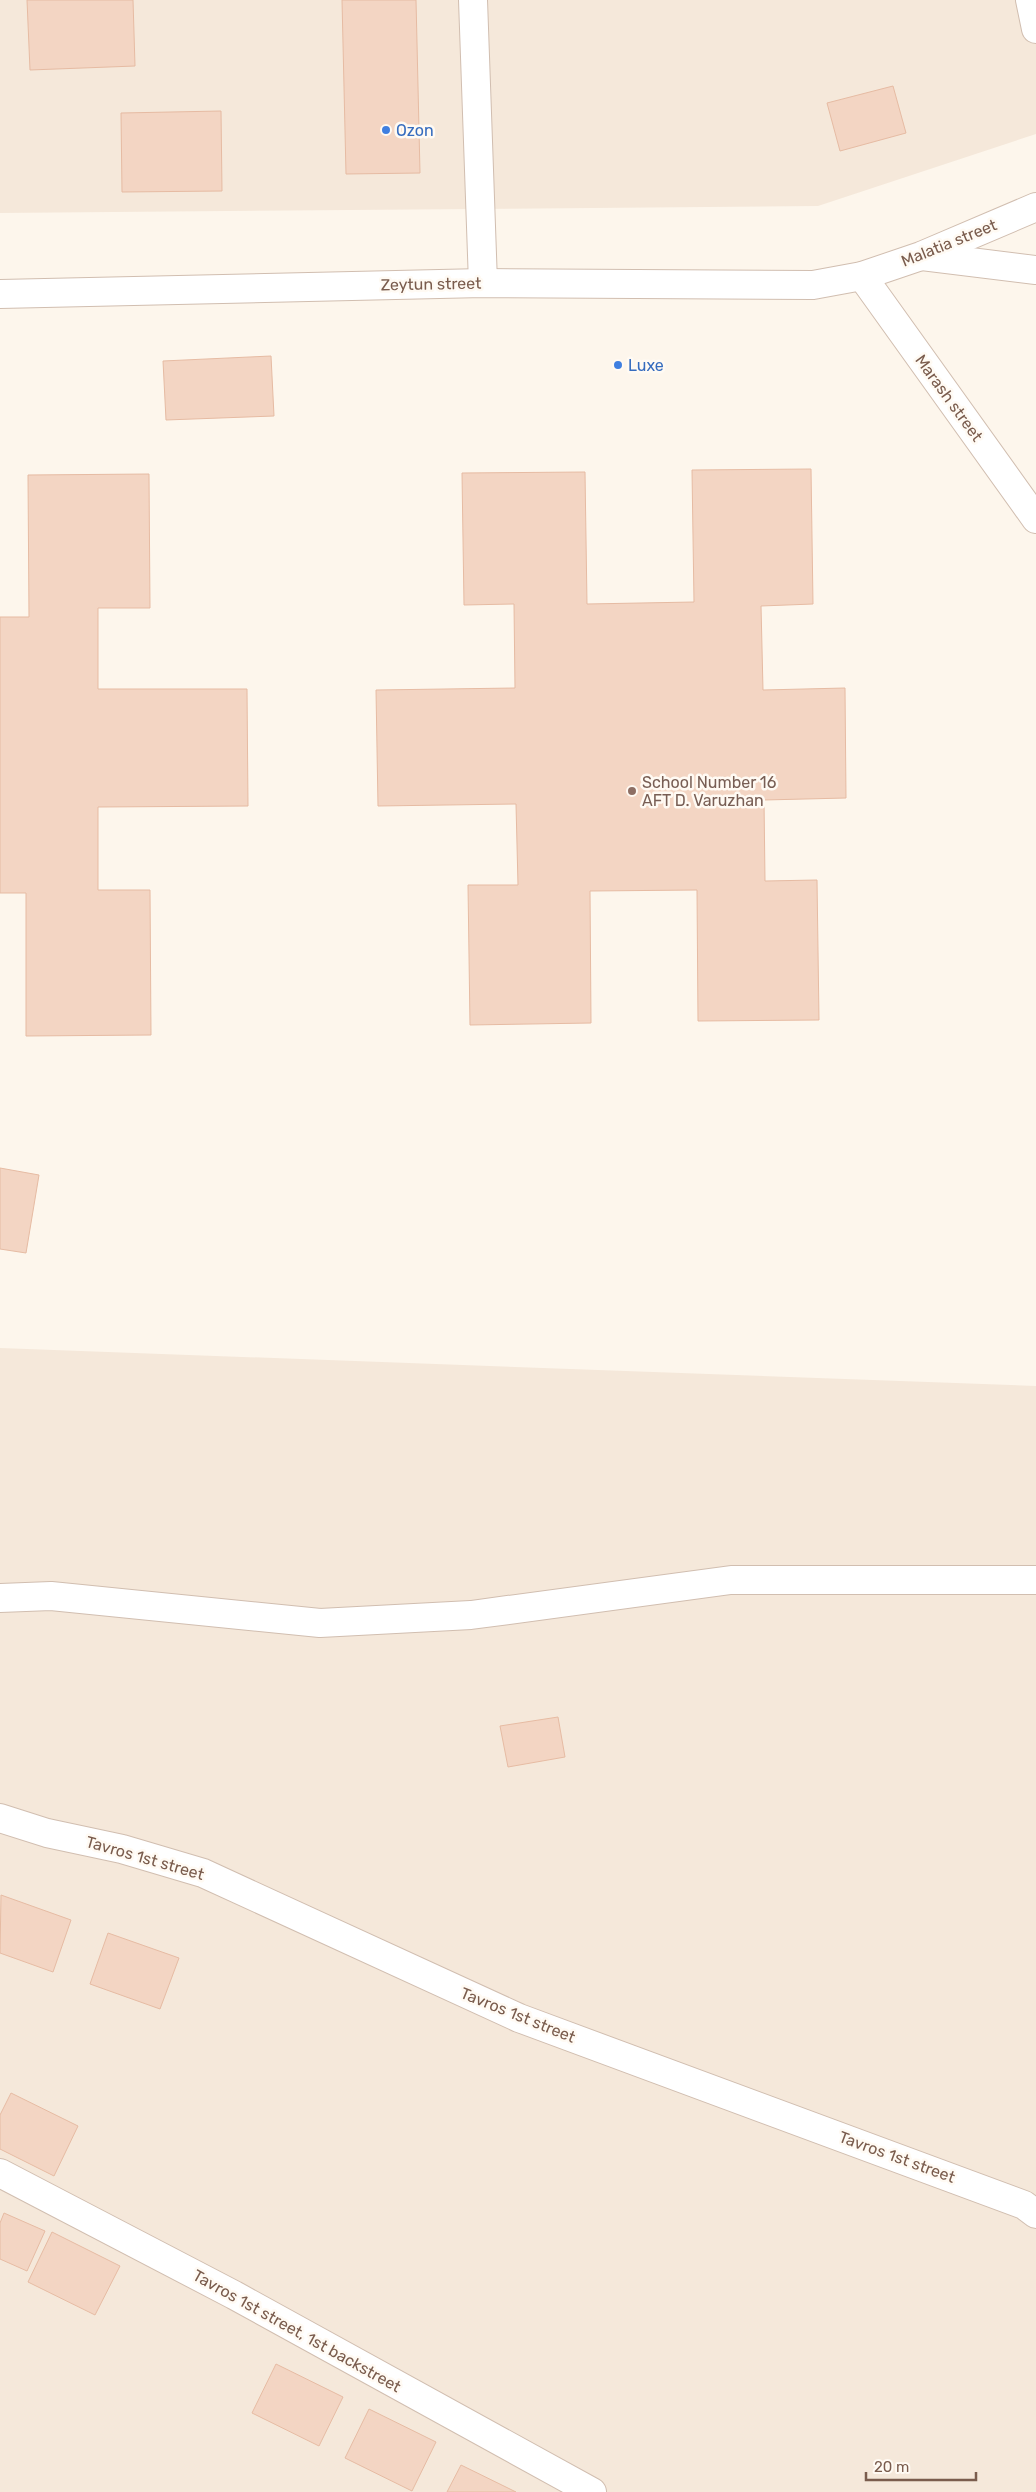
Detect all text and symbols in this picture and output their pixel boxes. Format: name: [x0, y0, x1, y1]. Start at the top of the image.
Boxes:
place label: Ozon: [396, 121, 434, 140]
marker: Ozon: [380, 124, 392, 136]
street label: Malatia street: [898, 215, 1000, 271]
street label: Zeytun street: [380, 274, 482, 294]
street label: Marash street: [911, 351, 987, 445]
place label: Luxe: [628, 356, 664, 375]
marker: Luxe: [612, 359, 624, 371]
place label: School Number 16 AFT D. Varuzhan: [642, 773, 777, 810]
marker: School Number 16 AFT D. Varuzhan: [626, 785, 638, 797]
street label: Tavros 1st street: [84, 1832, 206, 1884]
street label: Tavros 1st street: [458, 1983, 578, 2047]
street label: Tavros 1st street: [836, 2127, 958, 2187]
street label: Tavros 1st street, 1st backstreet: [190, 2266, 404, 2396]
scale bar: [866, 2450, 976, 2482]
text: 20 m: [874, 2458, 909, 2476]

